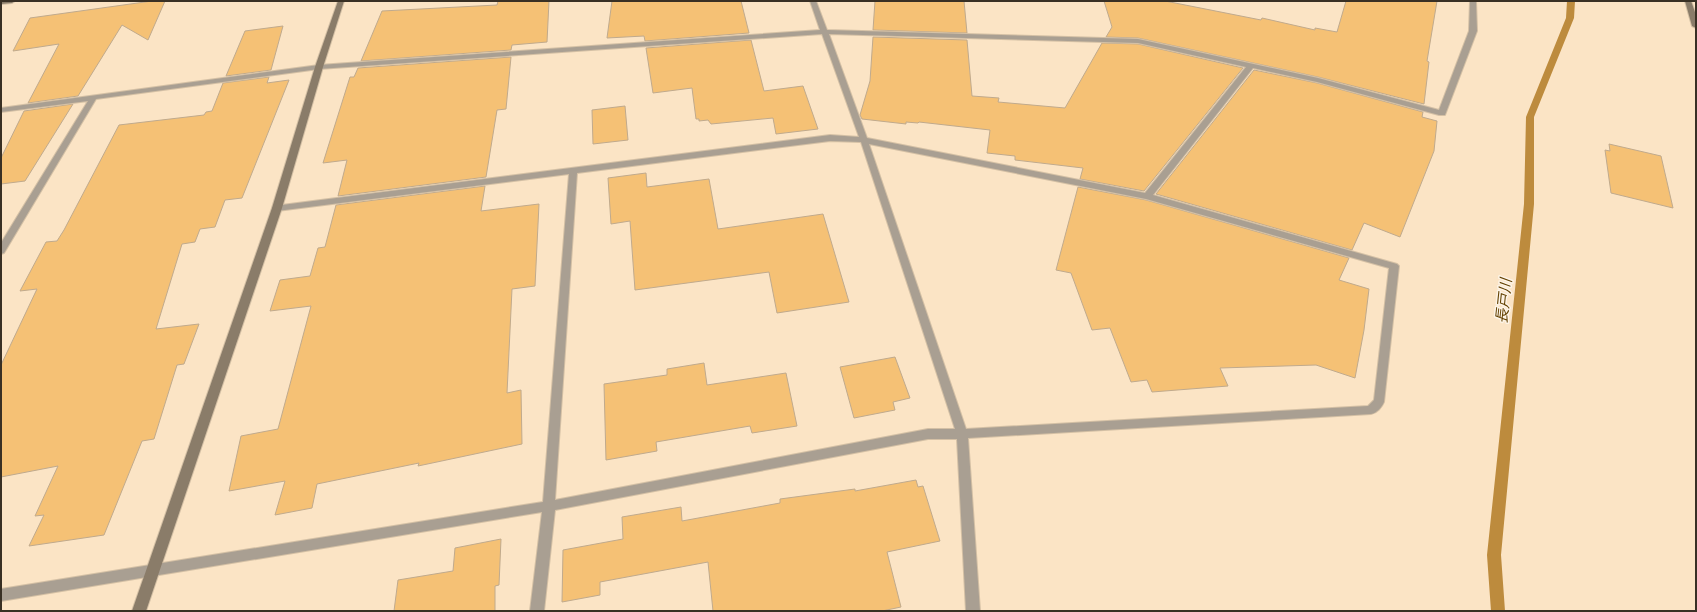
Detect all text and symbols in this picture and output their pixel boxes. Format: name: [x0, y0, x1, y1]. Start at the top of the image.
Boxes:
water label: 長戸川: [1493, 276, 1516, 324]

